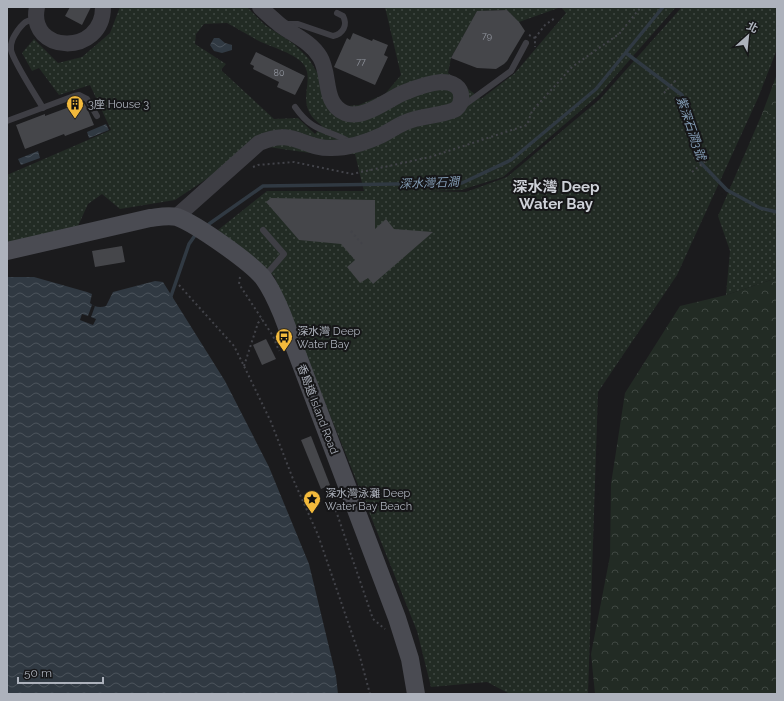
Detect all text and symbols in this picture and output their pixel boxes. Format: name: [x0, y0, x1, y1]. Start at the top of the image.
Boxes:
north arrow: [728, 16, 768, 56]
text: 北: [744, 19, 760, 36]
house number: 79: [482, 31, 492, 41]
house number: 77: [356, 57, 366, 67]
house number: 80: [274, 68, 285, 78]
building icon: 3座 House 3: [65, 94, 85, 119]
water label: 紫深石澗3號: [674, 94, 709, 163]
place label: 3座 House 3: [88, 98, 149, 111]
water label: 深水灣石澗: [399, 175, 461, 191]
district label: 深水灣 Deep Water Bay: [513, 178, 600, 213]
place label: 深水灣 Deep Water Bay: [297, 325, 361, 351]
bus stop icon: 深水灣 Deep Water Bay: [274, 327, 294, 352]
street label: 香島道 Island Road: [294, 362, 341, 456]
place label: 深水灣泳灘 Deep Water Bay Beach: [325, 487, 412, 513]
place icon: 深水灣泳灘 Deep Water Bay Beach: [302, 489, 322, 514]
scale bar: [18, 659, 103, 685]
text: 50 m: [24, 666, 52, 680]

